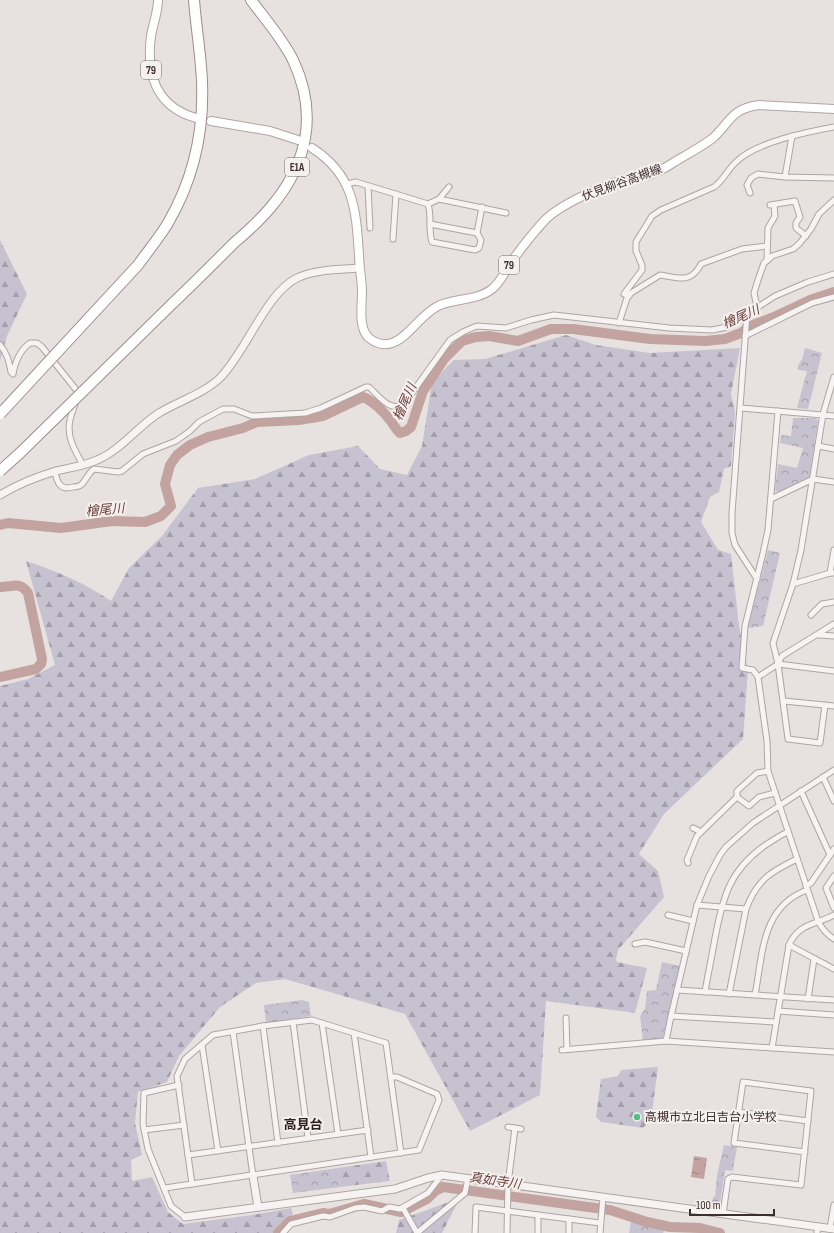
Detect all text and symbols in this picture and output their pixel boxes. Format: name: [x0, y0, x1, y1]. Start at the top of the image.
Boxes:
road number: 79: [141, 61, 161, 79]
road number: E1A: [285, 158, 309, 176]
street label: 伏見柳谷高槻線: [580, 162, 664, 204]
road number: 79: [499, 256, 519, 274]
water label: 檜尾川: [720, 301, 764, 332]
water label: 檜尾川: [390, 379, 421, 423]
water label: 檜尾川: [85, 500, 127, 520]
place label: 高槻市立北日吉台小学校: [645, 1110, 777, 1125]
marker: 高槻市立北日吉台小学校: [632, 1112, 642, 1122]
district label: 高見台: [283, 1117, 323, 1133]
water label: 真如寺川: [468, 1169, 524, 1193]
scale bar: [690, 1191, 774, 1217]
text: 100 m: [696, 1198, 721, 1213]

